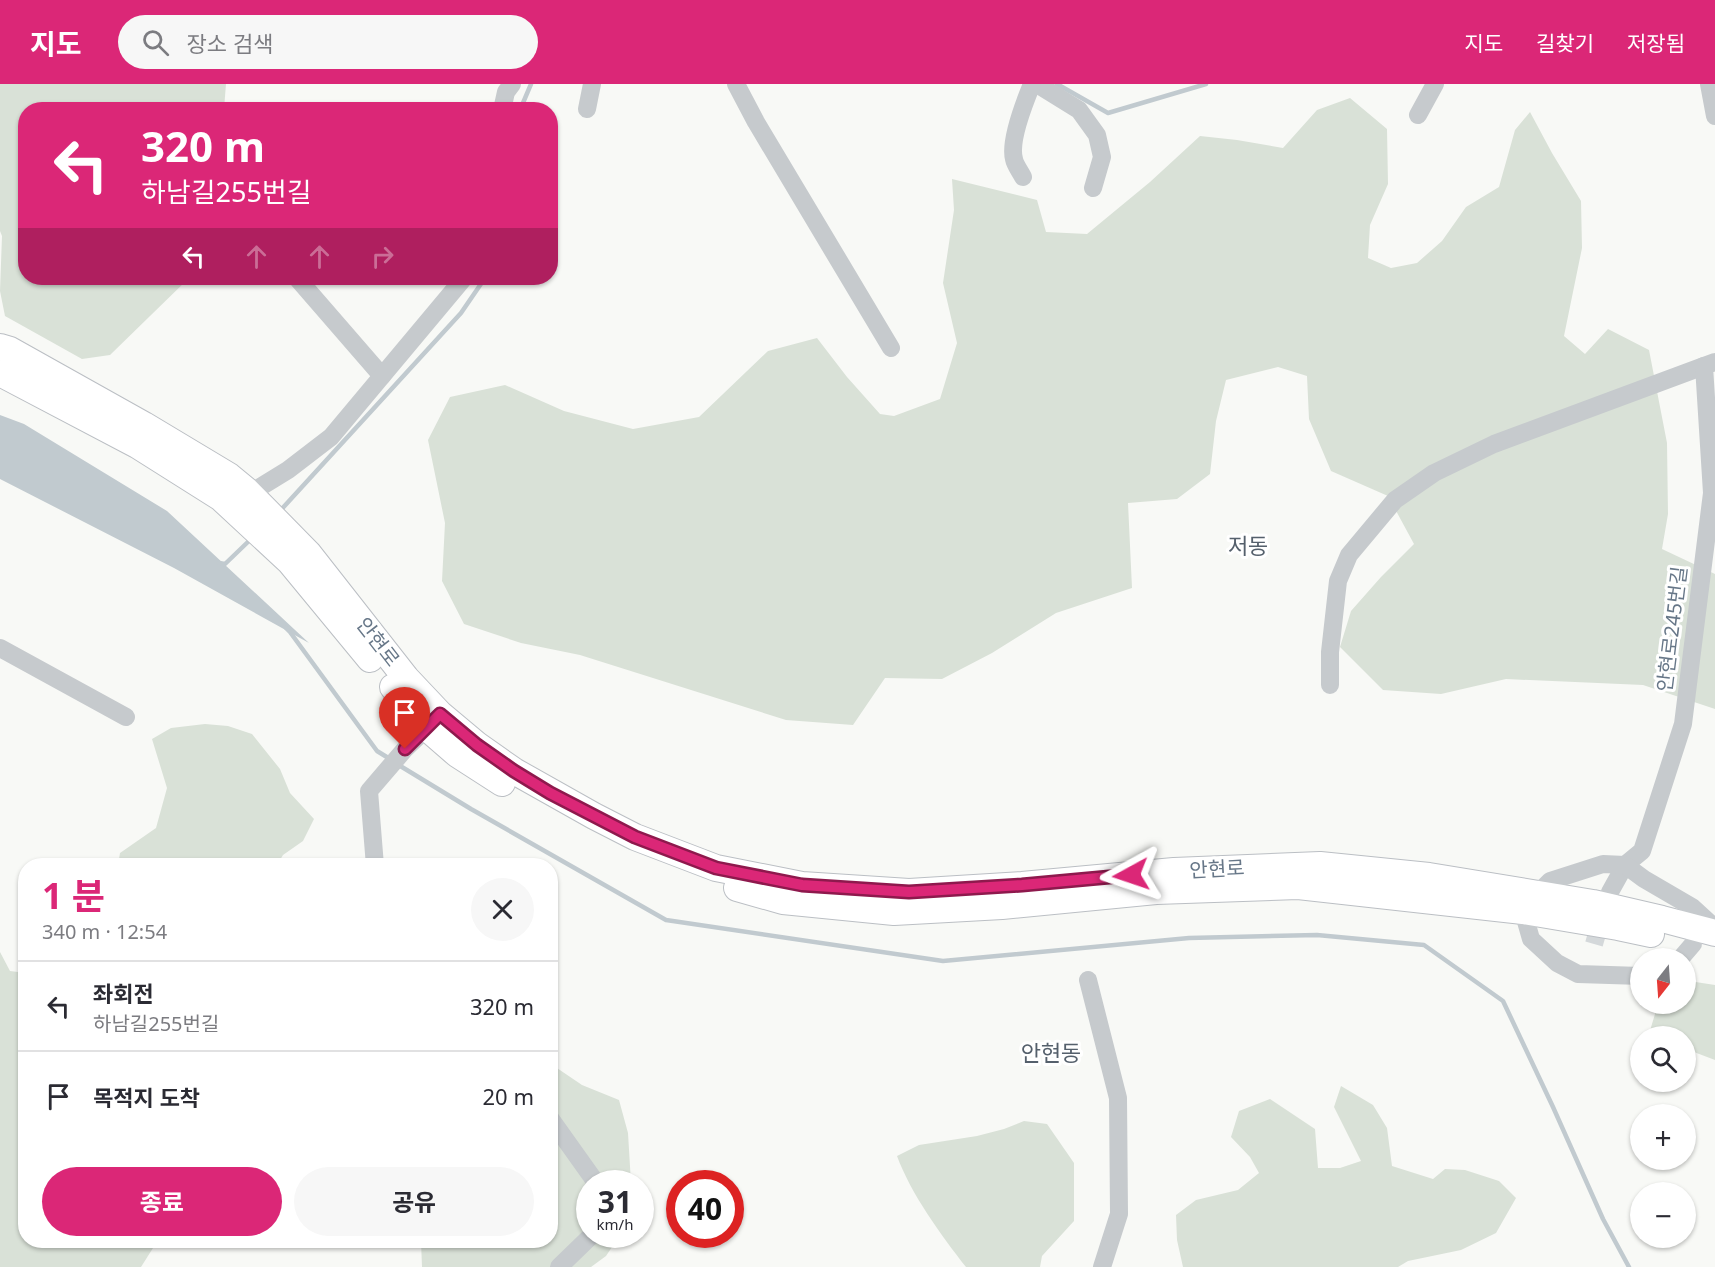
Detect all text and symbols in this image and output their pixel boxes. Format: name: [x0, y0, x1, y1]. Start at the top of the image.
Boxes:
search box: [118, 15, 538, 69]
text: 지도: [30, 24, 82, 62]
icon: search: [139, 26, 172, 59]
text: 장소 검색: [187, 28, 273, 58]
text: 지도: [1464, 29, 1503, 57]
text: 길찾기: [1536, 29, 1594, 57]
text: 저장됨: [1627, 29, 1685, 57]
text: 320 m: [141, 117, 265, 174]
icon: left: [42, 126, 120, 204]
text: 하남길255번길: [141, 173, 312, 210]
icon: left: [177, 240, 210, 273]
icon: ahead: [240, 240, 273, 273]
icon: ahead: [303, 240, 336, 273]
icon: right: [366, 240, 399, 273]
district label: 저동: [1228, 530, 1268, 560]
street label: 안현로245번길: [1650, 565, 1693, 693]
street label: 안현로: [351, 612, 406, 672]
pin: [379, 687, 430, 749]
icon: arrive: [388, 696, 421, 729]
position arrow: [1099, 843, 1163, 907]
street label: 안현로: [1189, 854, 1245, 883]
text: 1 분: [42, 871, 105, 920]
button: close: [471, 878, 534, 941]
text: 340 m · 12:54: [42, 918, 167, 945]
north arrow: [1630, 948, 1696, 1014]
map controls: [1630, 948, 1696, 1248]
text: 좌회전: [93, 978, 154, 1008]
icon: left: [42, 990, 75, 1023]
text: 320 m: [470, 991, 534, 1021]
text: 하남길255번길: [93, 1010, 219, 1037]
button: search: [1630, 1026, 1696, 1092]
district label: 안현동: [1021, 1037, 1081, 1067]
icon: arrive: [42, 1080, 75, 1113]
text: 20 m: [483, 1081, 534, 1111]
text: 목적지 도착: [93, 1082, 200, 1112]
button: +: [1630, 1104, 1696, 1170]
button: 종료: [42, 1167, 282, 1236]
button: 공유: [294, 1167, 534, 1236]
speed limit sign: 40: [666, 1170, 744, 1248]
text: 31: [598, 1181, 632, 1222]
button: −: [1630, 1182, 1696, 1248]
text: km/h: [597, 1214, 633, 1234]

